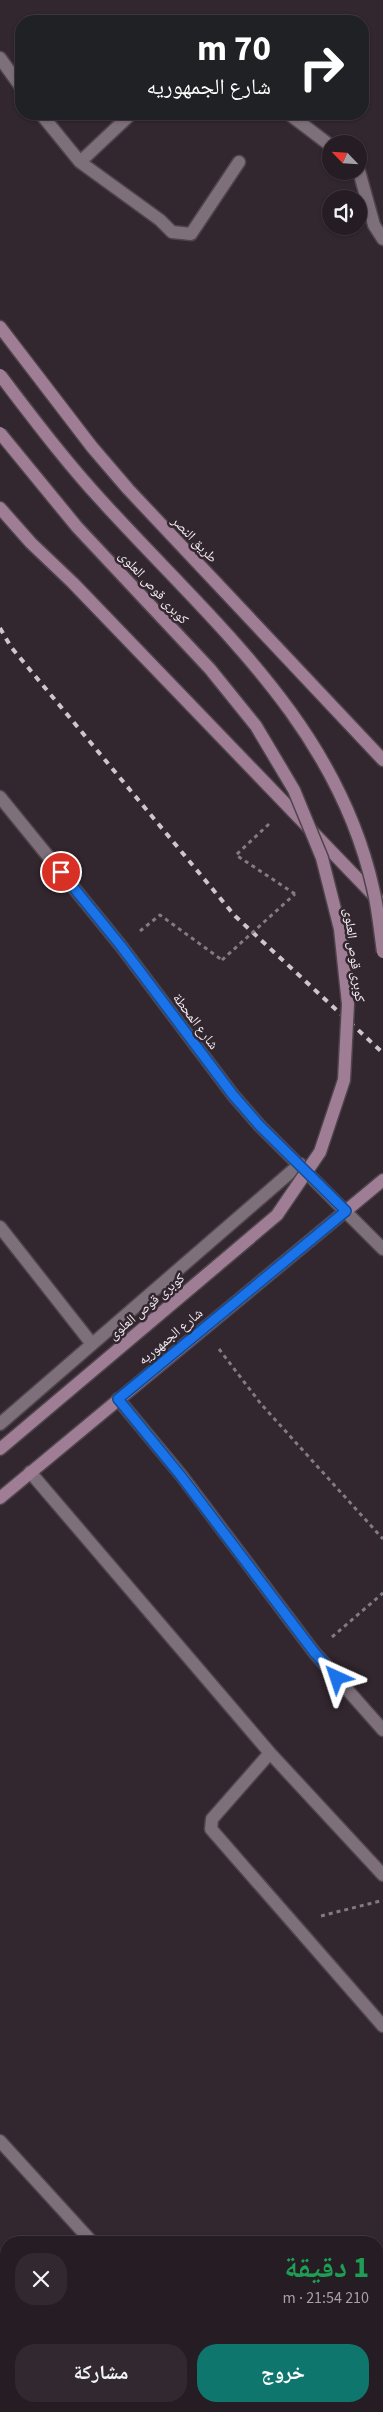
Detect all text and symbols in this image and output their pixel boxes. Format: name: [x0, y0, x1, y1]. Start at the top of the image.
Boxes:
text: 70 m: [197, 24, 271, 74]
icon: right: [289, 35, 354, 100]
text: شارع الجمهوريه: [146, 71, 271, 103]
north arrow: [322, 135, 368, 180]
map controls: [322, 135, 367, 235]
button: sound: [322, 190, 367, 235]
street label: طريق النصر: [166, 511, 222, 568]
street label: كوبرى قوص العلوى: [114, 546, 193, 629]
pin: [40, 851, 82, 893]
icon: arrive: [47, 858, 75, 886]
street label: كوبرى قوص العلوى: [338, 907, 370, 1003]
street label: شارع المحطة: [167, 989, 223, 1054]
street label: كوبرى قوص العلوى: [104, 1269, 189, 1345]
street label: شارع الجمهوريه: [134, 1304, 207, 1370]
position arrow: [310, 1651, 362, 1703]
text: 1 دقيقة: [284, 2246, 369, 2289]
button: close: [15, 2253, 67, 2305]
text: 210 m · 21:54: [282, 2287, 369, 2309]
button: مشاركة: [15, 2344, 187, 2402]
button: خروج: [197, 2344, 369, 2402]

